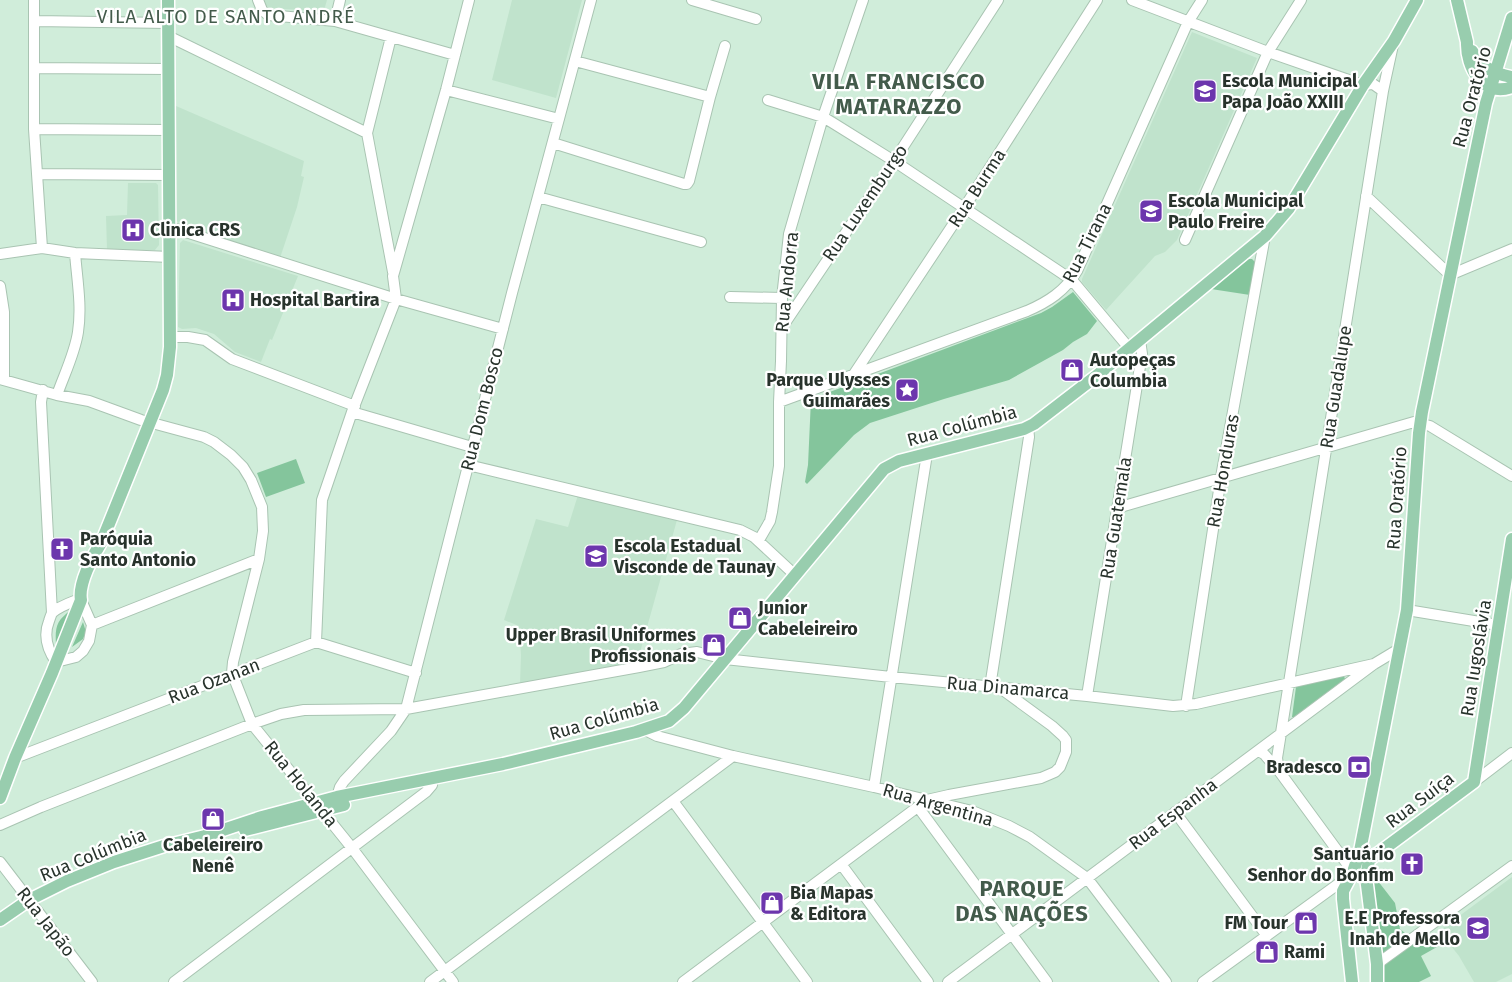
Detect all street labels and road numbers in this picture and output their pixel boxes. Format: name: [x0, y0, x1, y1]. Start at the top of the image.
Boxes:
street label: Rua Oratório: [1448, 44, 1496, 150]
street label: Rua Luxemburgo: [818, 140, 912, 266]
street label: Rua Burma: [943, 144, 1011, 232]
street label: Rua Tirana: [1058, 199, 1116, 287]
street label: Rua Andorra: [771, 231, 803, 333]
street label: Rua Guadalupe: [1315, 324, 1357, 450]
street label: Rua Dom Bosco: [456, 345, 508, 473]
street label: Rua Colúmbia: [905, 401, 1019, 451]
street label: Rua Honduras: [1202, 413, 1244, 529]
street label: Rua Oratório: [1382, 445, 1412, 551]
street label: Rua Guatemala: [1095, 455, 1137, 581]
street label: Rua Iugoslávia: [1456, 598, 1496, 718]
street label: Rua Ozanan: [165, 653, 263, 709]
street label: Rua Dinamarca: [946, 672, 1070, 704]
street label: Rua Colúmbia: [547, 693, 661, 745]
street label: Rua Holanda: [259, 736, 343, 832]
street label: Rua Suíça: [1382, 767, 1458, 833]
street label: Rua Espanha: [1124, 774, 1222, 854]
street label: Rua Argentina: [880, 779, 996, 831]
street label: Rua Colúmbia: [37, 824, 149, 886]
street label: Rua Japão: [12, 883, 80, 961]

